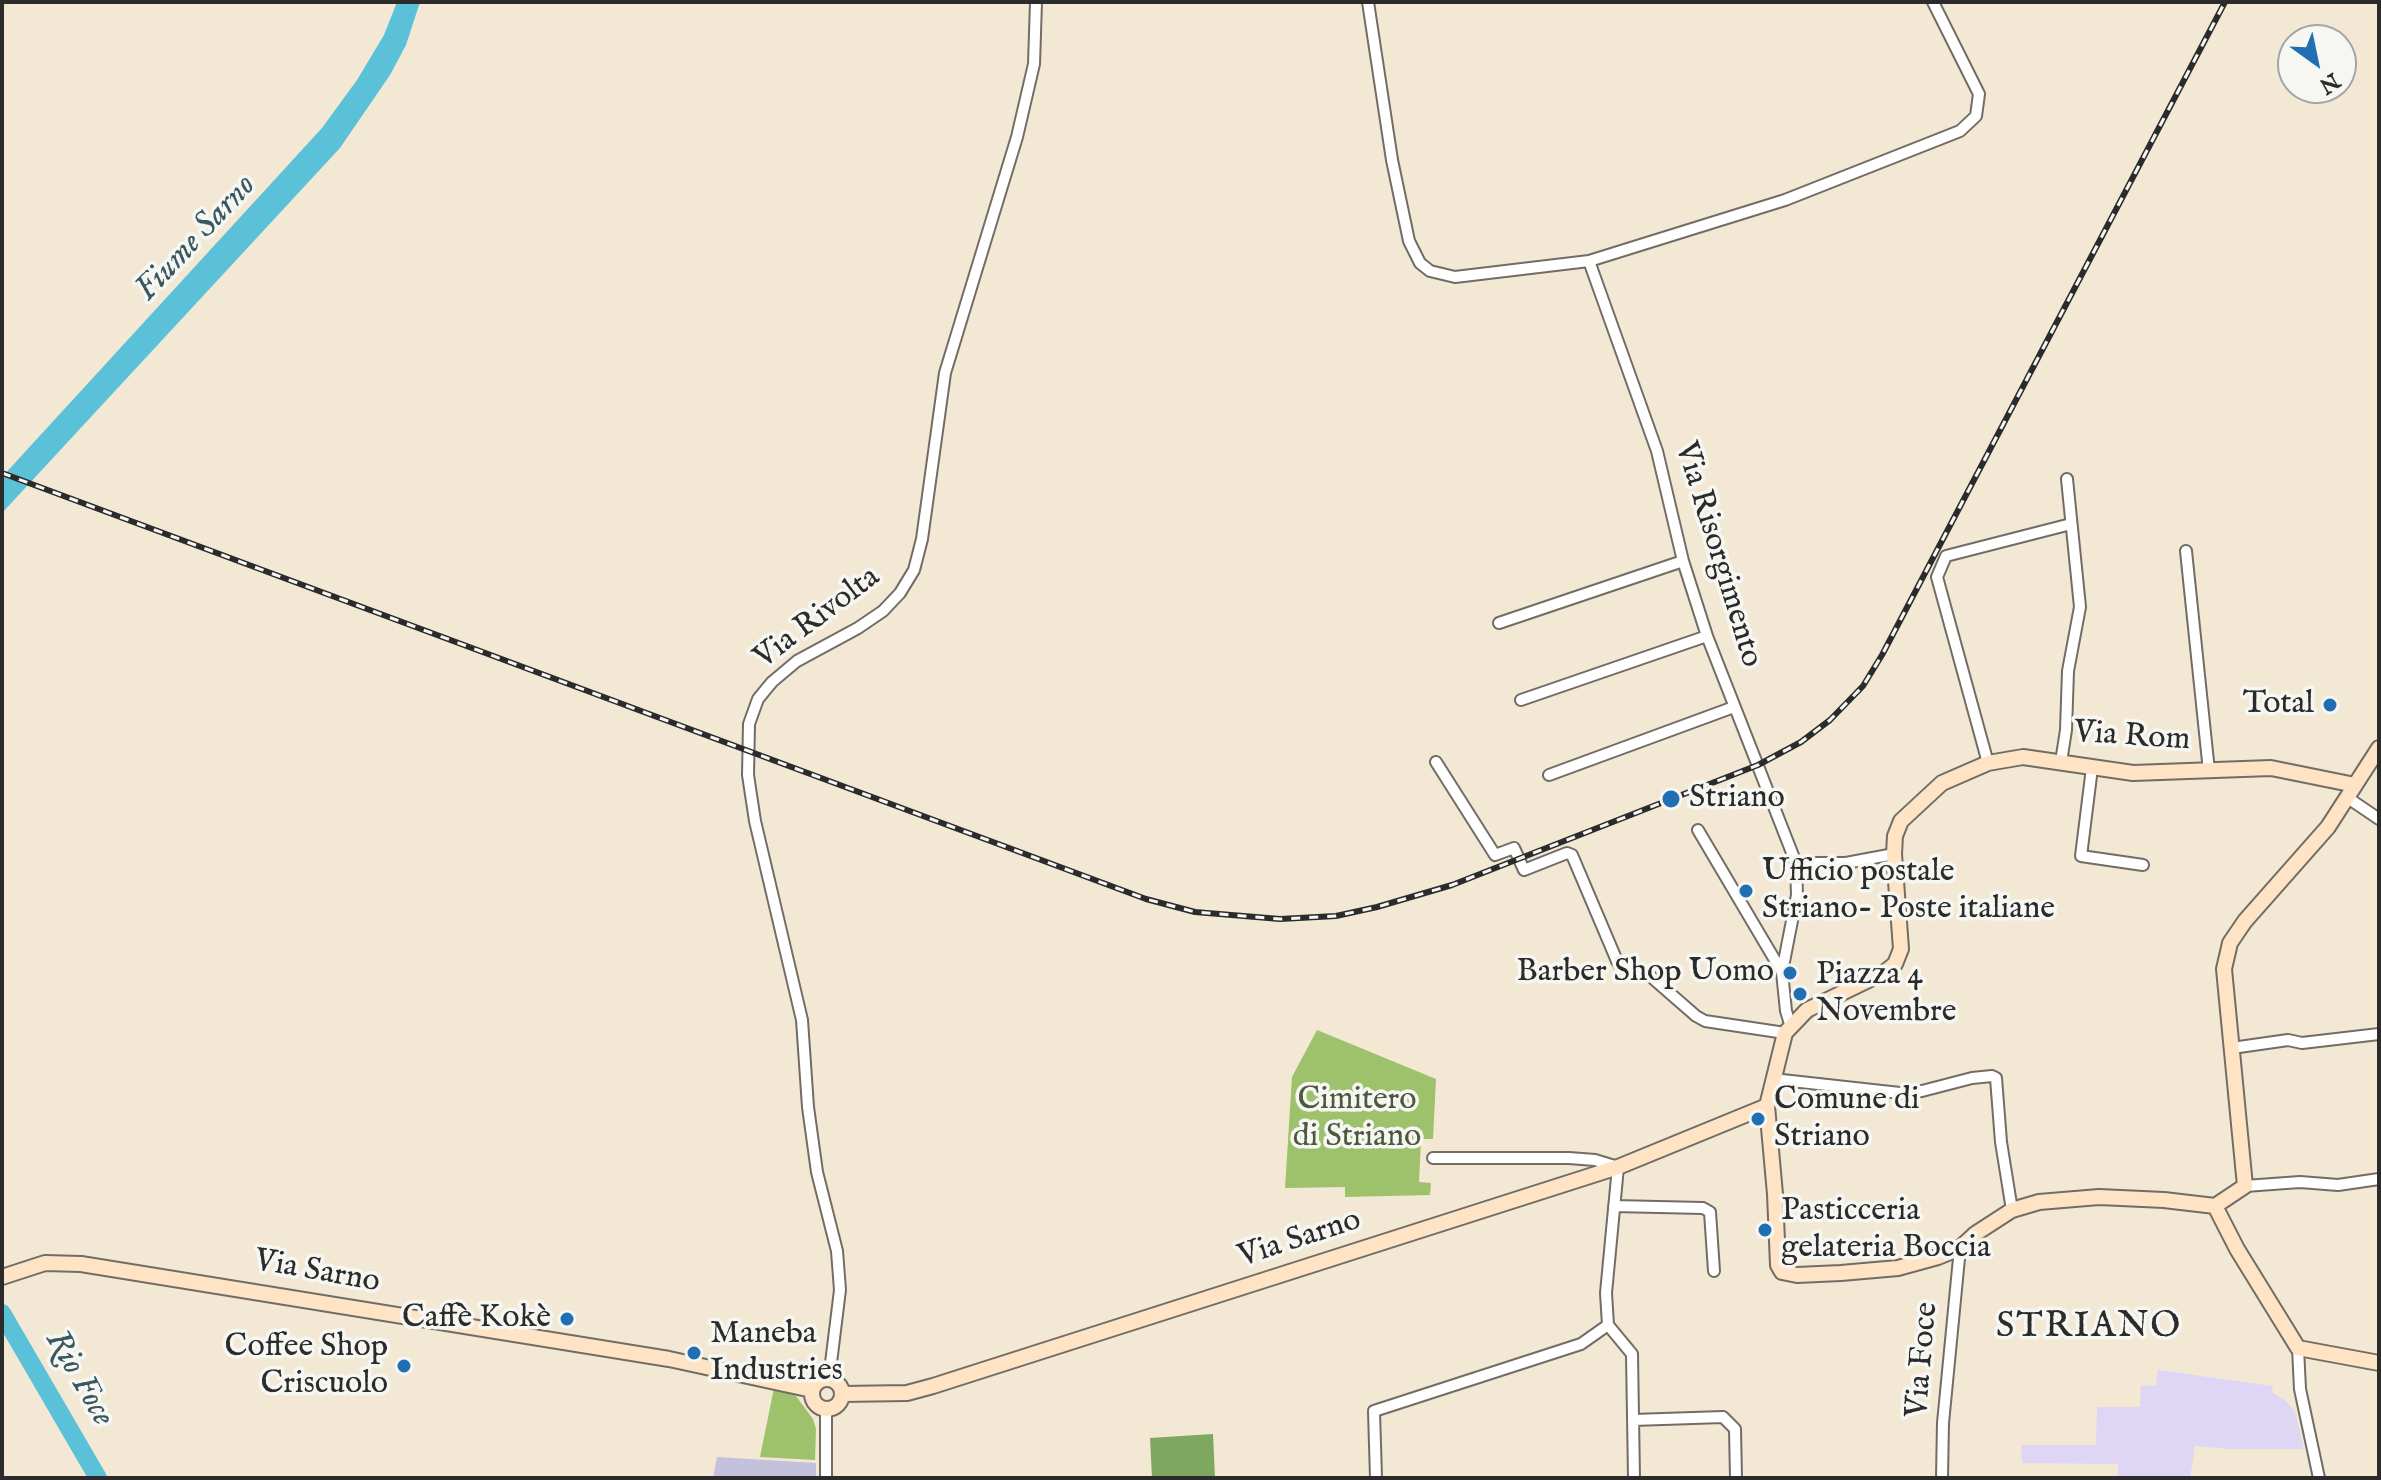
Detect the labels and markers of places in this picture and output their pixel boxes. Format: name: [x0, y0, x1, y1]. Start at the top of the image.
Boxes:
place label: Total: [2243, 686, 2314, 724]
marker: Total: [2321, 696, 2339, 714]
place label: Striano: [1689, 780, 1785, 818]
marker: Striano: [1660, 788, 1682, 810]
place label: Ufficio postale Striano- Poste italiane: [1762, 854, 2055, 929]
marker: Ufficio postale Striano- Poste italiane: [1737, 882, 1755, 900]
place label: Barber Shop Uomo: [1516, 954, 1774, 992]
place label: Piazza 4 Novembre: [1816, 957, 1956, 1032]
marker: Barber Shop Uomo: [1781, 964, 1799, 982]
marker: Piazza 4 Novembre: [1791, 985, 1809, 1003]
place label: Comune di Striano: [1774, 1082, 1920, 1157]
marker: Comune di Striano: [1749, 1110, 1767, 1128]
place label: Pasticceria gelateria Boccia: [1781, 1193, 1991, 1268]
marker: Pasticceria gelateria Boccia: [1756, 1221, 1774, 1239]
place label: Caffè Kokè: [402, 1300, 551, 1338]
marker: Caffè Kokè: [558, 1310, 576, 1328]
place label: Maneba Industries: [710, 1316, 843, 1391]
place label: Coffee Shop Criscuolo: [225, 1329, 388, 1404]
marker: Maneba Industries: [685, 1344, 703, 1362]
marker: Coffee Shop Criscuolo: [395, 1357, 413, 1375]

